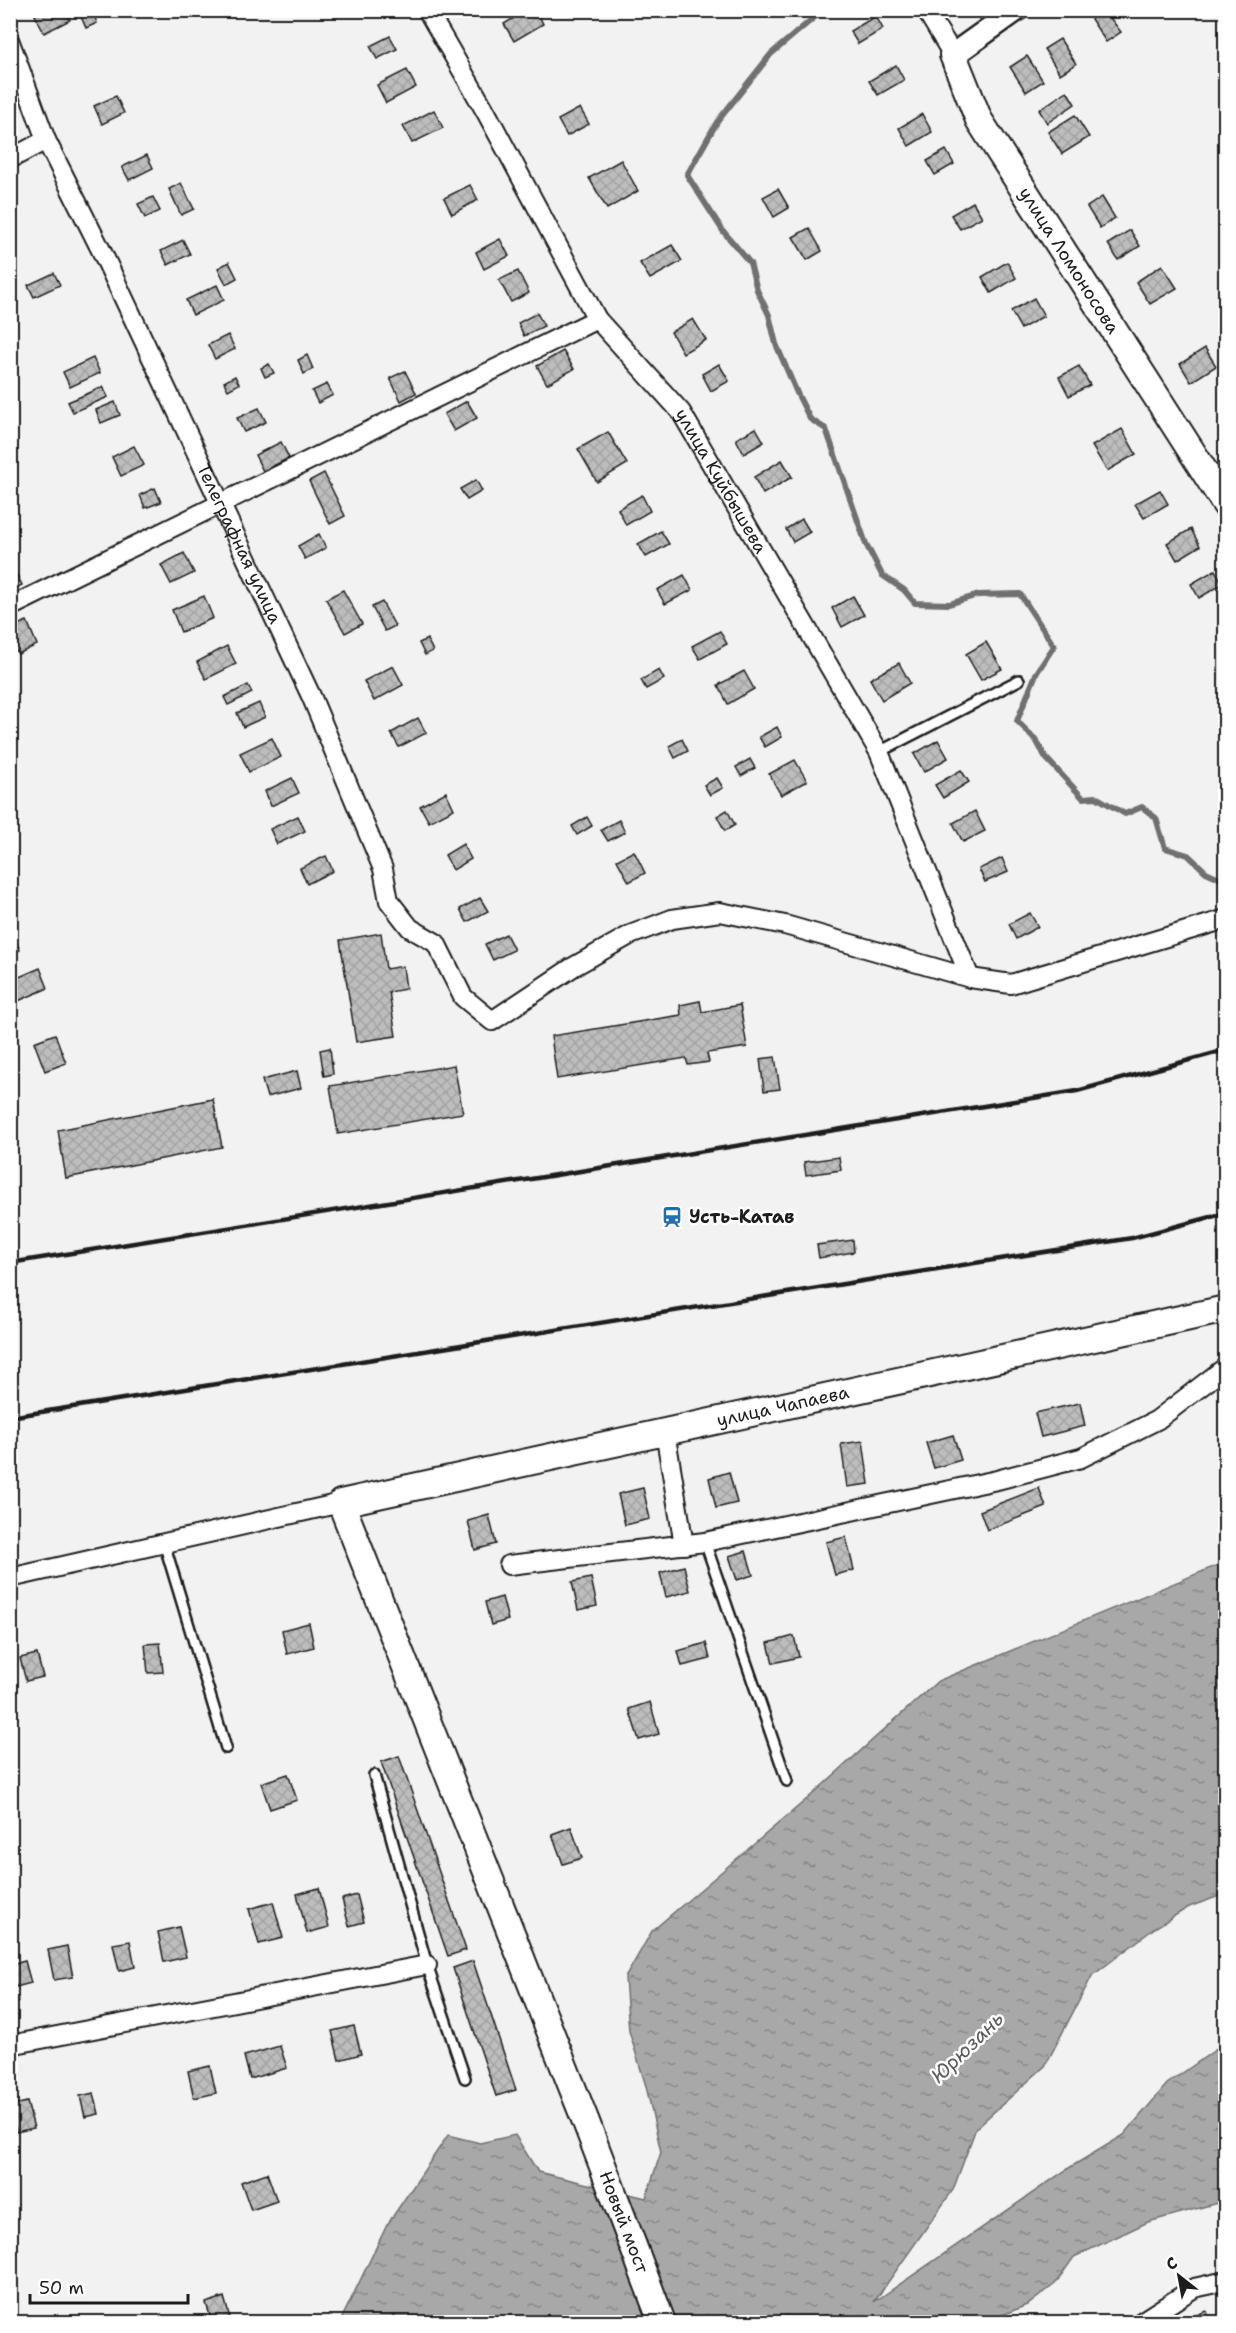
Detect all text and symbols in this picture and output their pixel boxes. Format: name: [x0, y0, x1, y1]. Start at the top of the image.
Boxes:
street label: улица Ломоносова: [1013, 183, 1125, 338]
street label: улица Куйбышева: [670, 404, 773, 558]
street label: Телеграфная улица: [191, 460, 287, 628]
station icon: Усть-Катав: [660, 1205, 684, 1229]
place label: Усть-Катав: [689, 1205, 794, 1229]
street label: улица Чапаева: [715, 1380, 851, 1432]
water label: Юрюзань: [925, 2006, 1009, 2088]
street label: Новый мост: [594, 2168, 655, 2277]
north arrow: [1149, 2246, 1209, 2306]
text: С: [1162, 2252, 1181, 2275]
scale bar: [30, 2267, 188, 2305]
text: 50 m: [39, 2276, 84, 2300]

